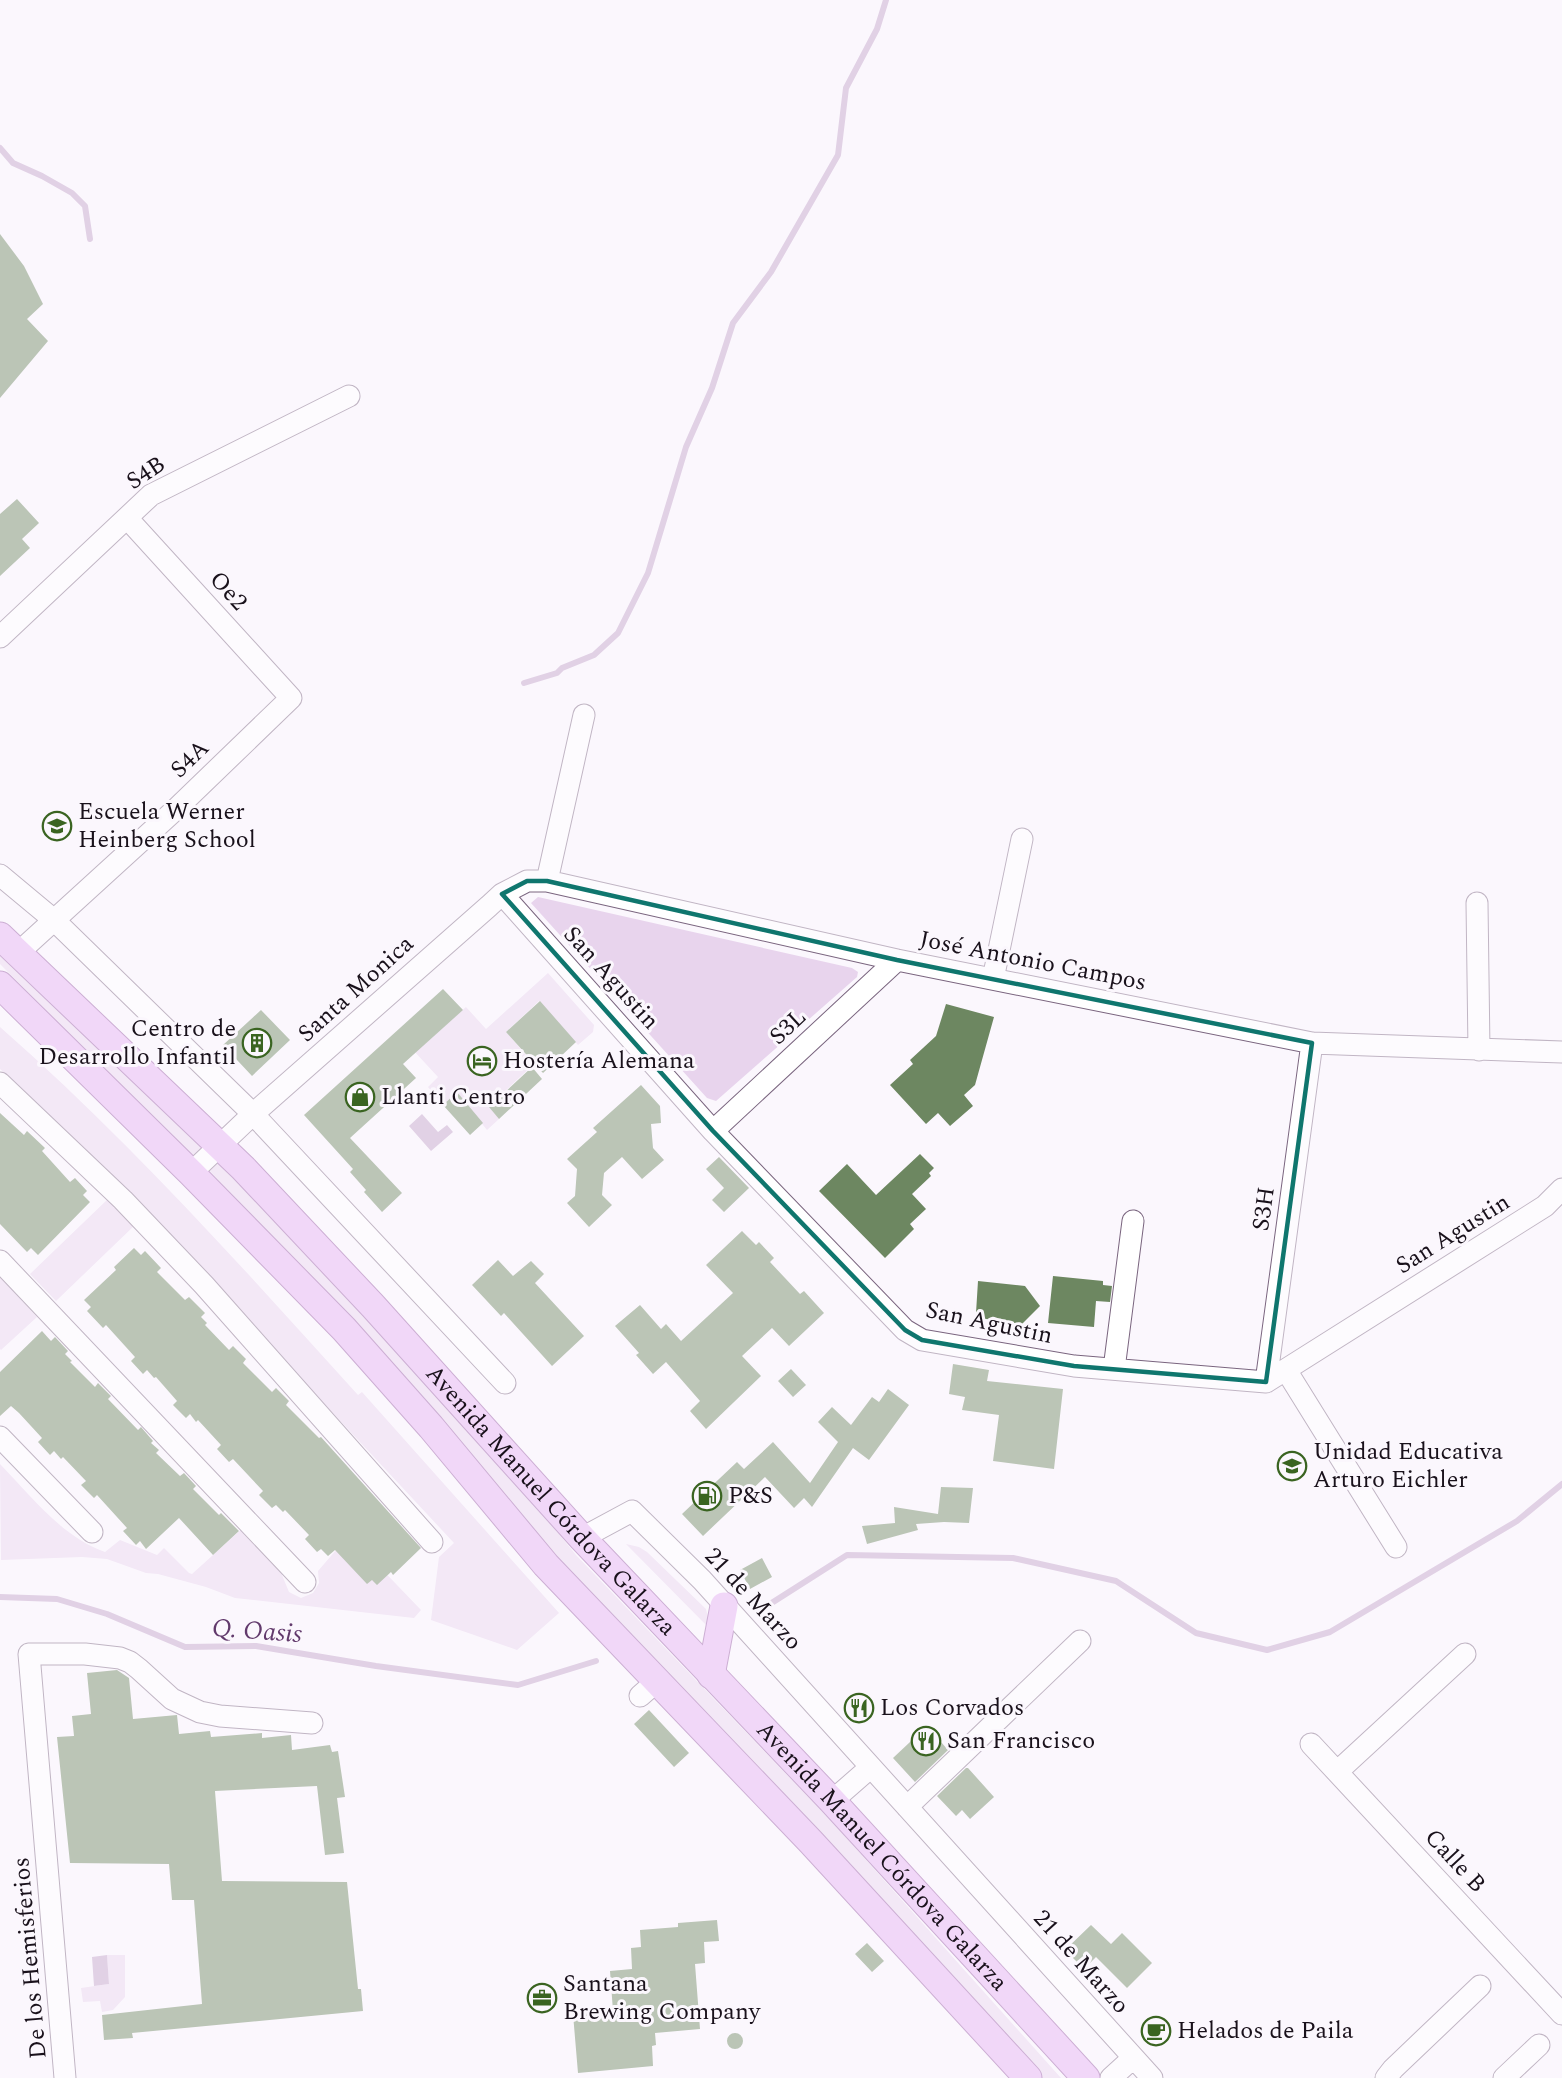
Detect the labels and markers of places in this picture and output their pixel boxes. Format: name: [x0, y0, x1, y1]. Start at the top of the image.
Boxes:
place label: Escuela Werner Heinberg School: [78, 794, 256, 858]
school or university icon: Escuela Werner Heinberg School: [41, 810, 73, 842]
place label: Centro de Desarrollo Infantil: [38, 1011, 236, 1075]
building icon: Centro de Desarrollo Infantil: [241, 1027, 273, 1059]
place label: Hostería Alemana: [503, 1043, 695, 1079]
hotel icon: Hostería Alemana: [466, 1045, 498, 1077]
place label: Llanti Centro: [381, 1079, 525, 1115]
shop icon: Llanti Centro: [344, 1081, 376, 1113]
place label: Unidad Educativa Arturo Eichler: [1313, 1434, 1503, 1498]
school or university icon: Unidad Educativa Arturo Eichler: [1276, 1450, 1308, 1482]
place label: P&S: [728, 1478, 773, 1514]
fuel station icon: P&S: [691, 1480, 723, 1512]
place label: Los Corvados: [880, 1690, 1024, 1726]
restaurant icon: Los Corvados: [843, 1692, 875, 1724]
place label: San Francisco: [947, 1723, 1095, 1759]
restaurant icon: San Francisco: [910, 1725, 942, 1757]
place label: Santana Brewing Company: [563, 1966, 762, 2030]
office icon: Santana Brewing Company: [526, 1982, 558, 2014]
place label: Helados de Paila: [1177, 2013, 1354, 2049]
cafe icon: Helados de Paila: [1140, 2015, 1172, 2047]

